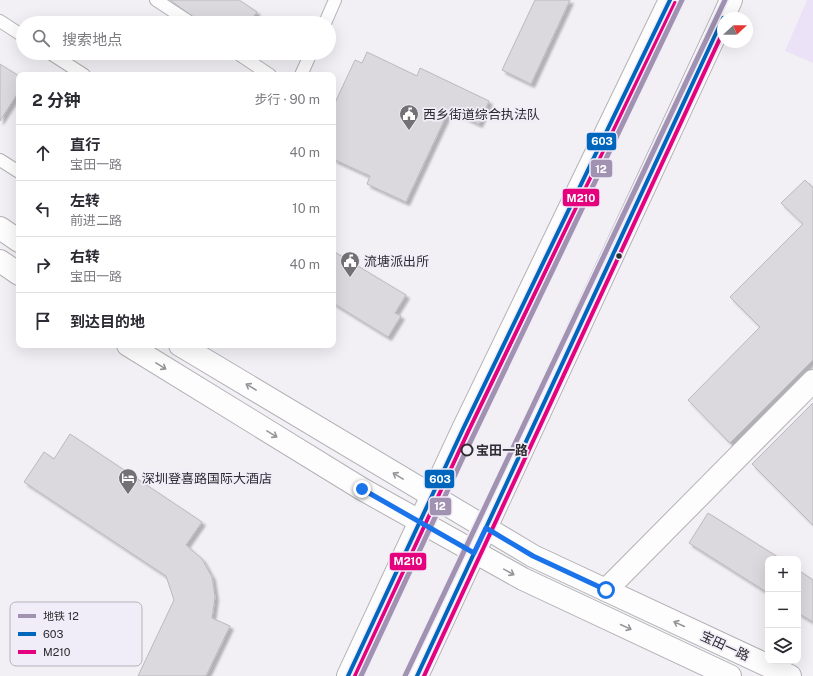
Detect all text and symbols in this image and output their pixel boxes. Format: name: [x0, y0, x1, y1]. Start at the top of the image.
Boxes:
north arrow: [717, 12, 753, 48]
search box: [16, 16, 336, 60]
icon: search: [30, 27, 52, 49]
text: 搜索地点: [62, 31, 122, 48]
text: 2 分钟: [32, 90, 81, 110]
text: 步行 · 90 m: [254, 92, 320, 107]
public building icon: 西乡街道综合执法队: [398, 103, 420, 131]
place label: 西乡街道综合执法队: [423, 107, 540, 122]
line badge: 603: [586, 132, 617, 151]
text: 603: [591, 135, 613, 147]
text: 直行: [70, 136, 100, 153]
icon: ahead: [32, 142, 54, 164]
text: 40 m: [289, 145, 320, 160]
text: 宝田一路: [70, 157, 122, 172]
line badge: 12: [590, 159, 613, 178]
text: 12: [595, 163, 607, 175]
line badge: M210: [562, 188, 600, 207]
text: 左转: [70, 192, 100, 209]
text: M210: [567, 192, 595, 204]
icon: left: [32, 198, 54, 220]
text: 10 m: [292, 201, 320, 216]
text: 前进二路: [70, 213, 122, 228]
text: 右转: [70, 248, 100, 265]
public building icon: 流塘派出所: [339, 250, 361, 278]
unlabelled marker: [614, 251, 624, 261]
icon: right: [32, 254, 54, 276]
place label: 流塘派出所: [364, 254, 429, 269]
text: 40 m: [289, 257, 320, 272]
text: 宝田一路: [70, 269, 122, 284]
icon: arrive: [32, 310, 54, 332]
text: 到达目的地: [70, 313, 145, 330]
one-way arrow: [155, 363, 167, 371]
one-way arrow: [245, 383, 257, 391]
one-way arrow: [266, 430, 277, 438]
marker: 宝田一路: [460, 443, 474, 457]
place label: 宝田一路: [476, 443, 528, 458]
hotel icon: 深圳登喜路国际大酒店: [117, 467, 139, 495]
line badge: 603: [424, 469, 455, 489]
place label: 深圳登喜路国际大酒店: [142, 471, 272, 486]
one-way arrow: [392, 472, 404, 480]
text: 603: [429, 473, 451, 485]
route end: [353, 480, 371, 498]
line badge: 12: [429, 497, 452, 516]
text: 12: [434, 500, 446, 512]
line badge: M210: [389, 552, 427, 571]
text: M210: [394, 555, 422, 567]
map controls: [765, 556, 801, 664]
button: +: [765, 556, 801, 592]
one-way arrow: [502, 568, 514, 576]
route start: [597, 581, 615, 599]
button: −: [765, 592, 801, 628]
legend: [10, 602, 142, 666]
text: 地铁 12: [43, 610, 79, 622]
one-way arrow: [673, 620, 685, 627]
one-way arrow: [620, 624, 632, 632]
text: 603: [43, 628, 63, 640]
street label: 宝田一路: [698, 628, 752, 664]
button: layers: [765, 628, 801, 664]
text: M210: [43, 646, 71, 658]

